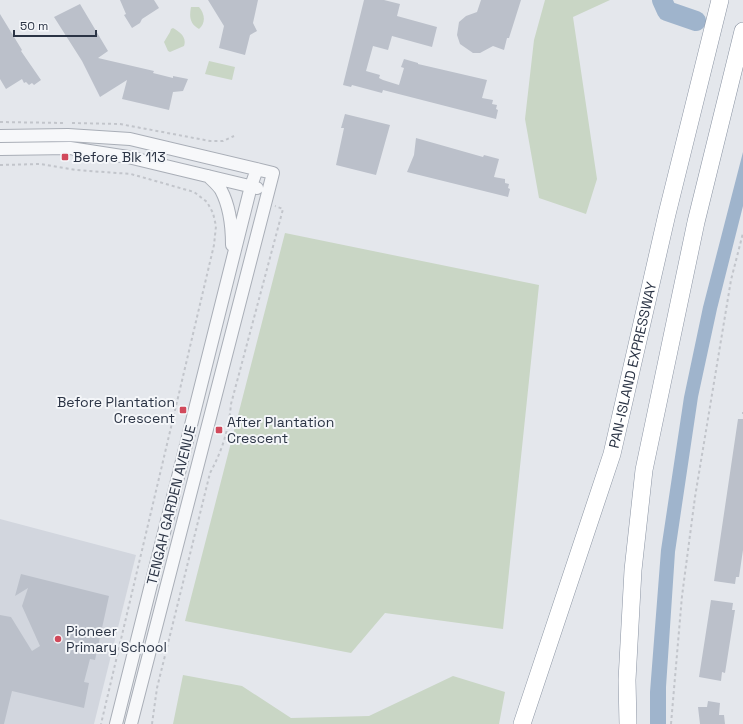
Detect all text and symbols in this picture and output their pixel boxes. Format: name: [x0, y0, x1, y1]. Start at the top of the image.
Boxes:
scale bar: [14, 12, 96, 38]
text: 50 m: [20, 18, 48, 34]
place label: Before Blk 113: [73, 148, 166, 166]
marker: Before Blk 113: [60, 152, 70, 162]
street label: PAN-ISLAND EXPRESSWAY: [605, 280, 660, 450]
place label: Before Plantation Crescent: [57, 393, 175, 427]
marker: Before Plantation Crescent: [178, 405, 188, 415]
place label: After Plantation Crescent: [227, 413, 334, 447]
street label: TENGAH GARDEN AVENUE: [142, 423, 200, 587]
marker: After Plantation Crescent: [214, 425, 224, 435]
place label: Pioneer Primary School: [66, 622, 167, 656]
marker: Pioneer Primary School: [53, 634, 63, 644]

